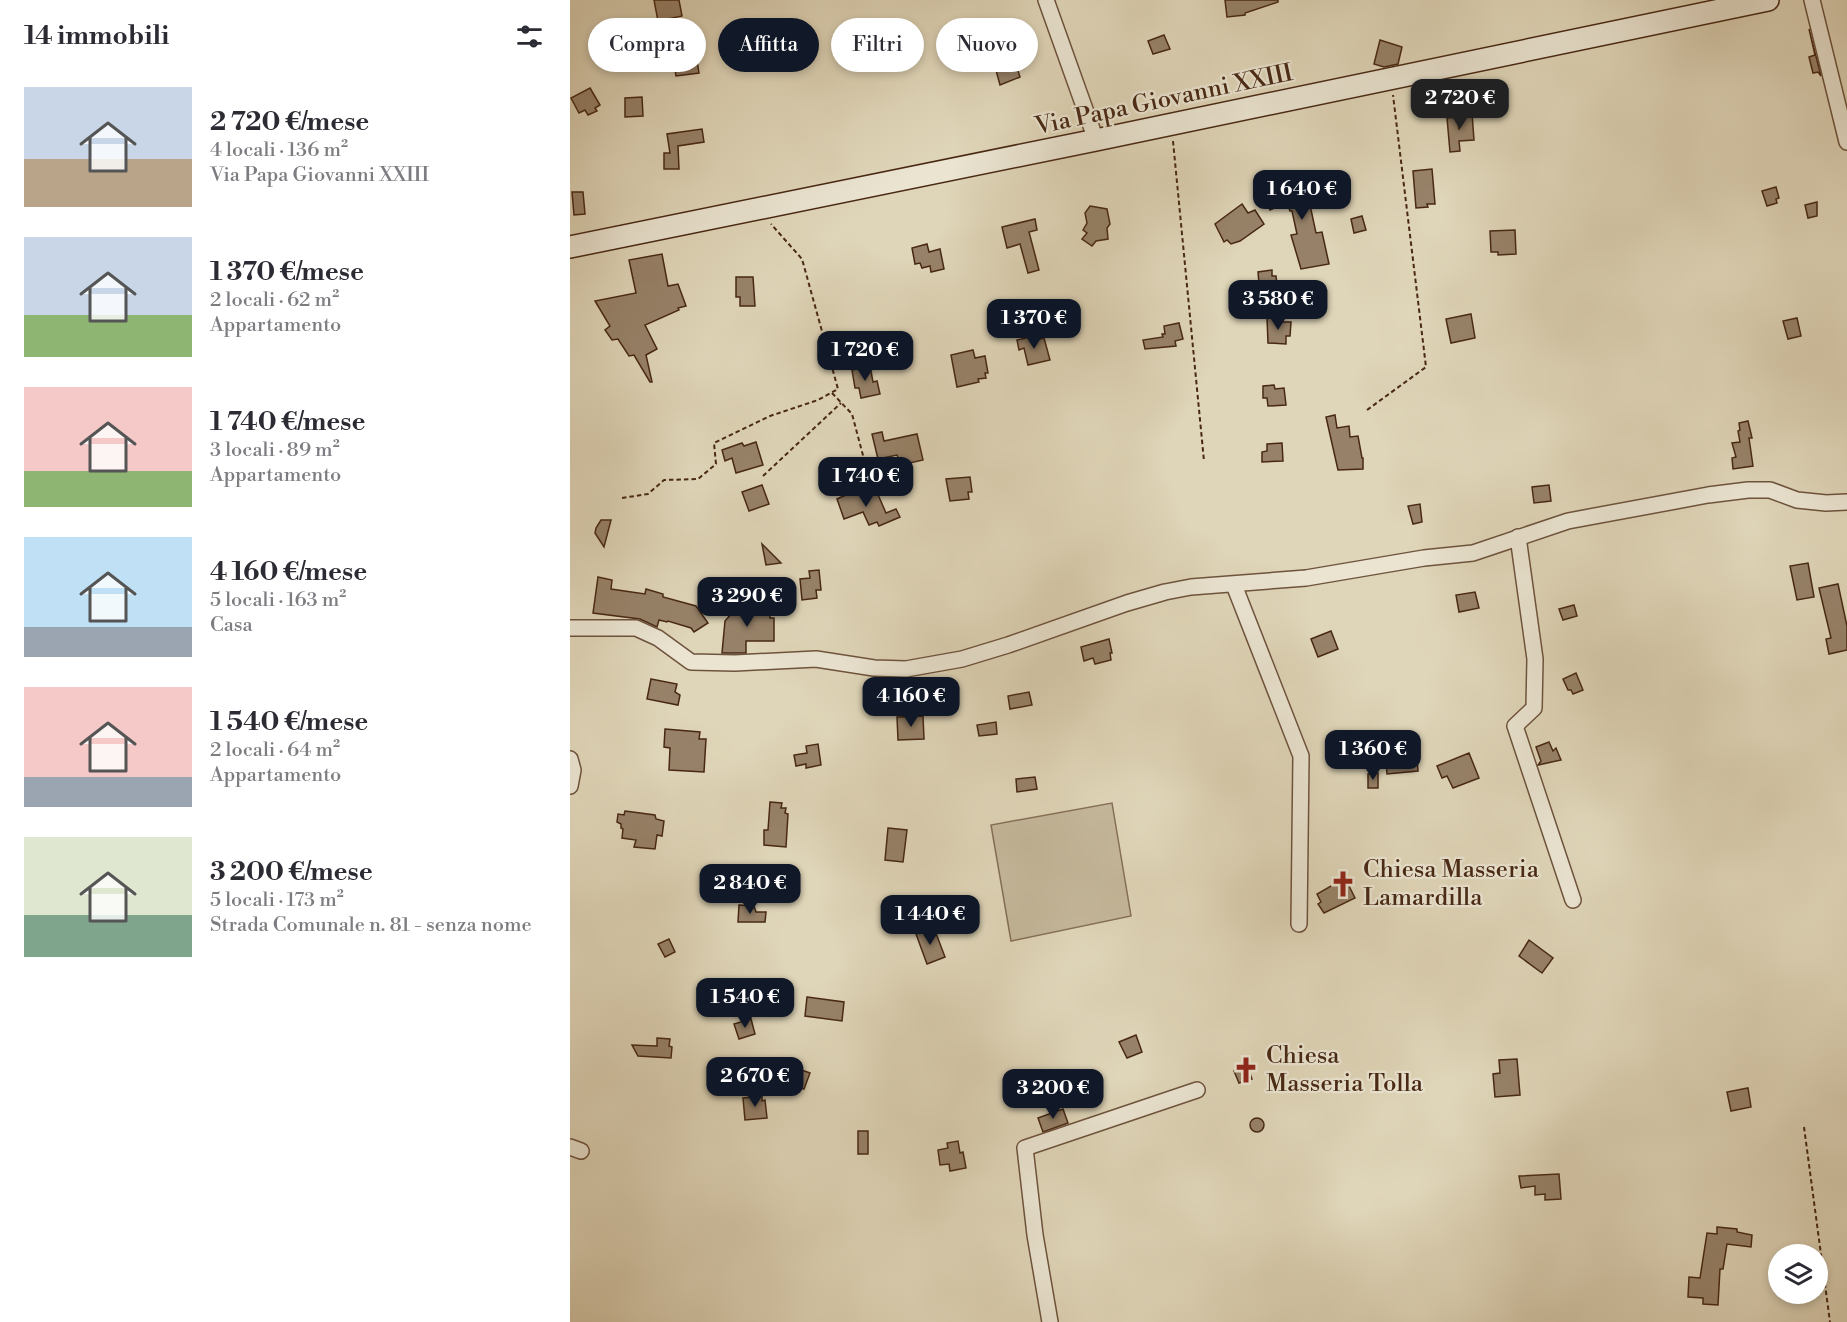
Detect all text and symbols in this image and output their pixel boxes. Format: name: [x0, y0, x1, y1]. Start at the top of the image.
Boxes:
chip: Compra: [588, 18, 706, 72]
chip: Affitta: [718, 18, 819, 72]
chip: Filtri: [831, 18, 924, 72]
chip: Nuovo: [936, 18, 1038, 72]
text: 14 immobili: [24, 20, 169, 52]
icon: filters: [513, 20, 546, 53]
street label: Via Papa Giovanni XXIII: [1031, 58, 1296, 142]
pin: 2 720 €: [1405, 79, 1515, 130]
text: 2 720 €: [1425, 86, 1495, 111]
text: 2 720 €/mese: [210, 106, 369, 138]
icon: home: [72, 111, 144, 183]
text: 4 locali · 136 m²: [210, 138, 348, 163]
text: Via Papa Giovanni XXIII: [210, 163, 429, 188]
pin: 1 640 €: [1247, 170, 1357, 221]
text: 1 640 €: [1267, 177, 1337, 202]
text: 1 370 €/mese: [210, 256, 364, 288]
icon: home: [72, 261, 144, 333]
pin: 3 580 €: [1223, 280, 1333, 331]
text: 3 580 €: [1242, 287, 1314, 312]
text: 2 locali · 62 m²: [210, 288, 339, 313]
pin: 1 370 €: [979, 299, 1089, 350]
text: 1 370 €: [1001, 306, 1067, 331]
text: Appartamento: [210, 313, 341, 338]
pin: 1 720 €: [810, 331, 920, 382]
text: 1 720 €: [831, 338, 899, 363]
text: 1 740 €/mese: [210, 406, 365, 438]
icon: home: [72, 411, 144, 483]
text: 3 locali · 89 m²: [210, 438, 340, 463]
pin: 1 740 €: [811, 457, 921, 508]
text: Appartamento: [210, 463, 341, 488]
text: 1 740 €: [832, 464, 900, 489]
text: 4 160 €/mese: [210, 556, 367, 588]
icon: home: [72, 561, 144, 633]
pin: 3 290 €: [692, 577, 802, 628]
text: 3 290 €: [711, 584, 783, 609]
text: 5 locali · 163 m²: [210, 588, 346, 613]
text: Casa: [210, 613, 253, 638]
pin: 4 160 €: [856, 677, 966, 728]
text: 4 160 €: [877, 684, 945, 709]
text: 1 540 €/mese: [210, 706, 368, 738]
icon: home: [72, 711, 144, 783]
pin: 1 360 €: [1318, 730, 1428, 781]
text: 1 360 €: [1339, 737, 1407, 762]
text: 2 locali · 64 m²: [210, 738, 340, 763]
text: Appartamento: [210, 763, 341, 788]
place label: Chiesa Masseria Lamardilla: [1363, 855, 1540, 913]
text: 3 200 €/mese: [210, 856, 373, 888]
icon: home: [72, 861, 144, 933]
pin: 2 840 €: [695, 864, 805, 915]
church icon: Chiesa Masseria Lamardilla: [1328, 869, 1358, 899]
text: 2 840 €: [714, 871, 786, 896]
text: 5 locali · 173 m²: [210, 888, 344, 913]
pin: 1 440 €: [875, 895, 985, 946]
text: 1 440 €: [895, 902, 965, 927]
text: Strada Comunale n. 81 - senza nome: [210, 913, 532, 938]
pin: 1 540 €: [690, 978, 800, 1029]
text: 1 540 €: [710, 985, 780, 1010]
place label: Chiesa Masseria Tolla: [1266, 1041, 1424, 1099]
church icon: Chiesa Masseria Tolla: [1231, 1055, 1261, 1085]
pin: 2 670 €: [700, 1057, 810, 1108]
text: 2 670 €: [720, 1064, 790, 1089]
pin: 3 200 €: [998, 1069, 1108, 1120]
text: 3 200 €: [1016, 1076, 1090, 1101]
map controls: [1768, 1244, 1828, 1304]
button: layers: [1768, 1244, 1828, 1304]

